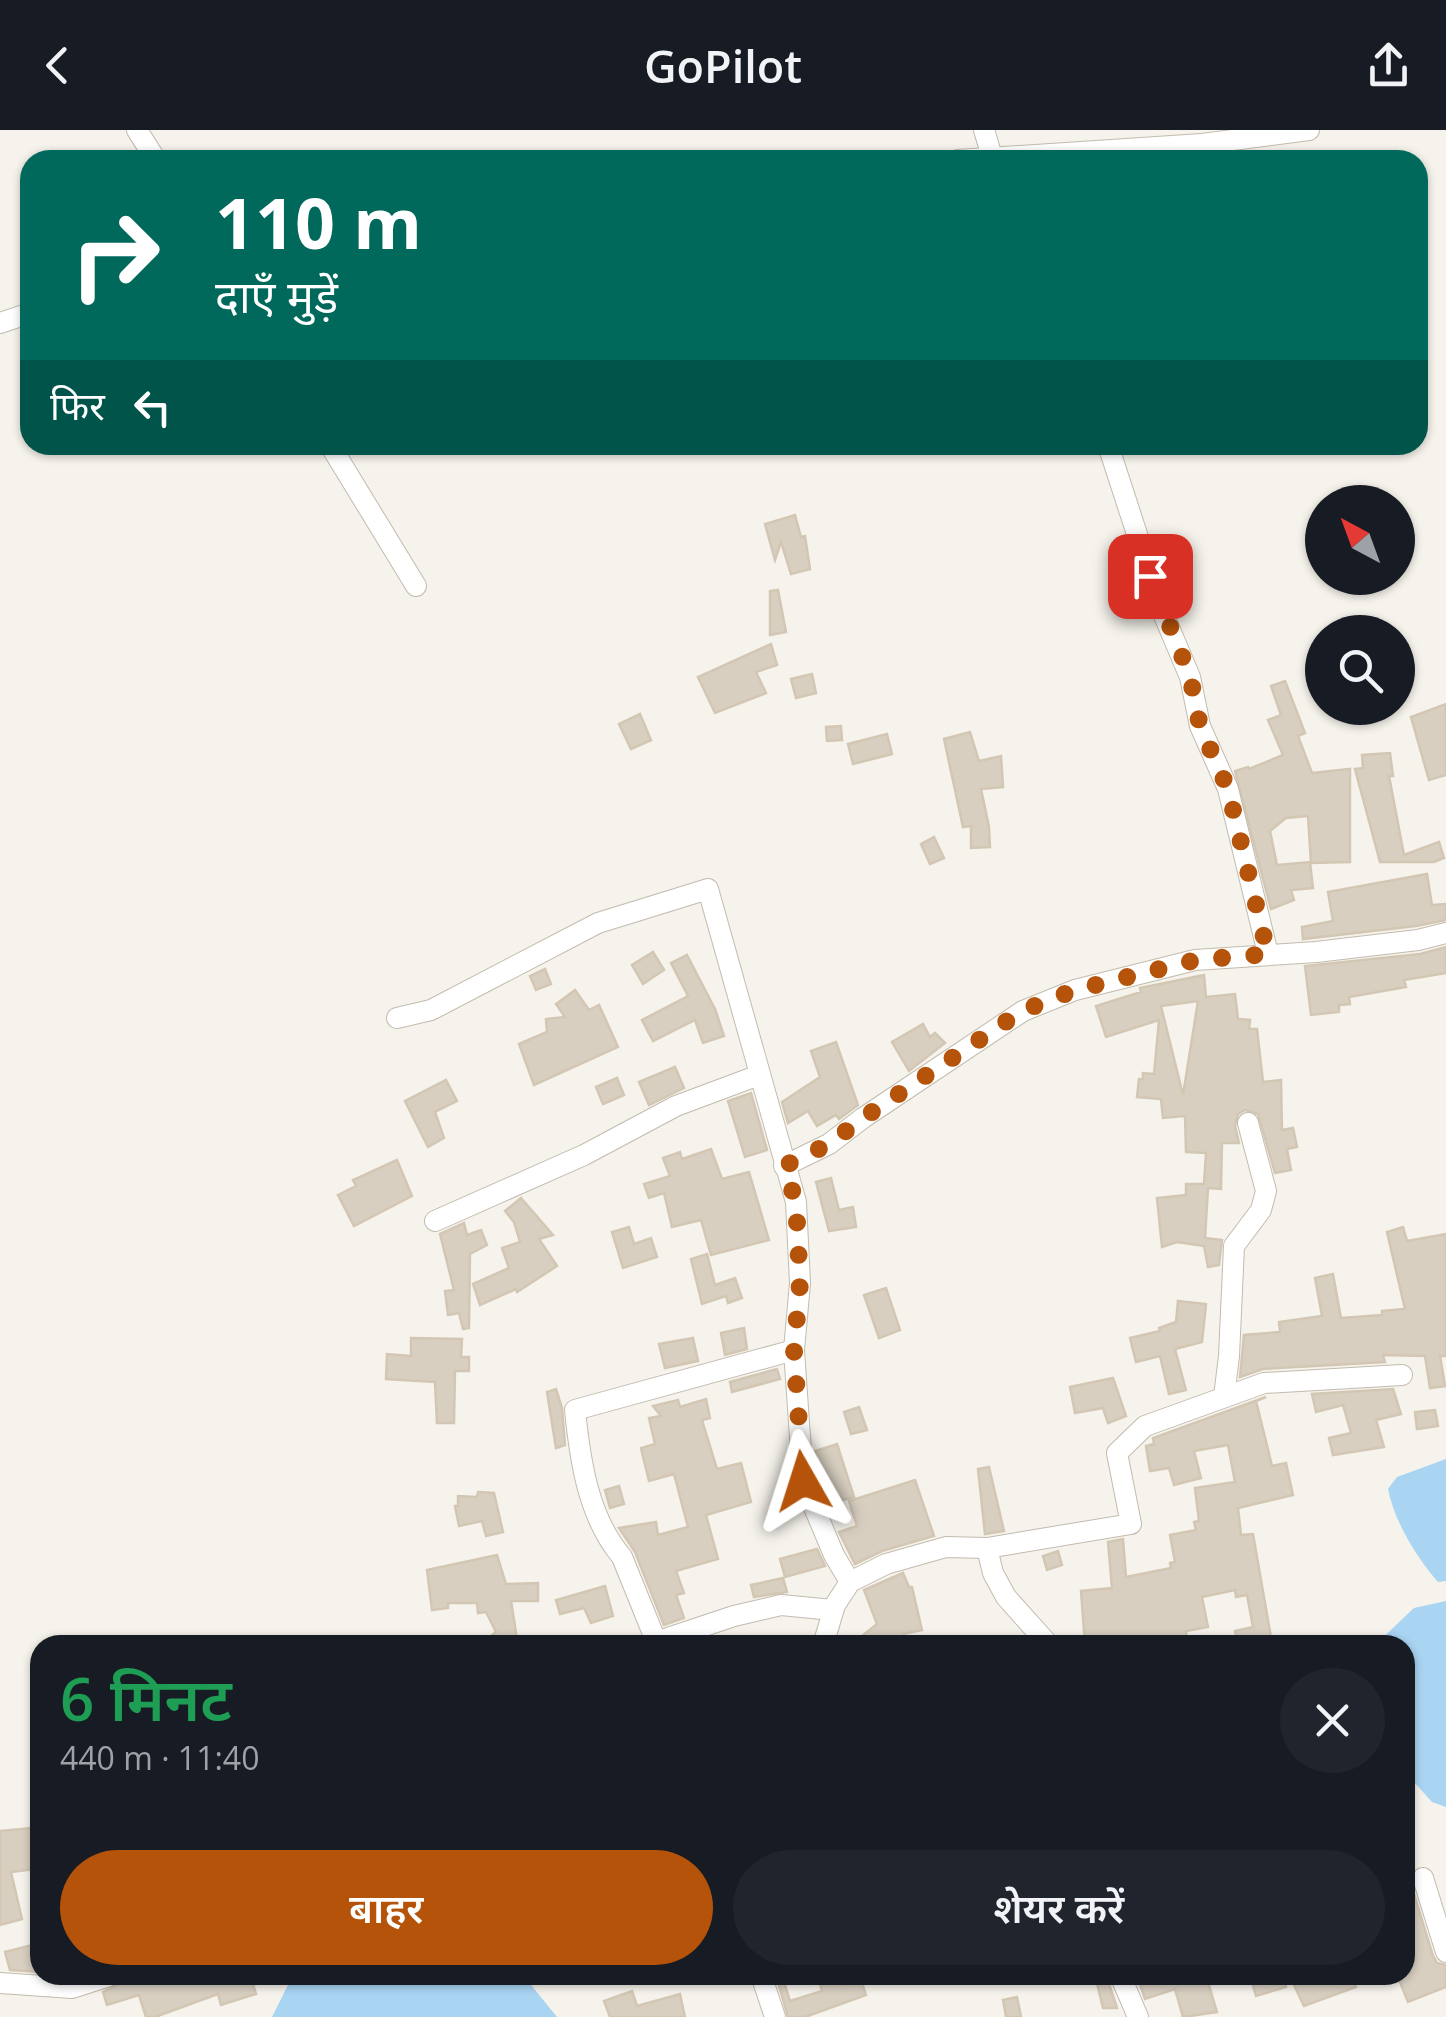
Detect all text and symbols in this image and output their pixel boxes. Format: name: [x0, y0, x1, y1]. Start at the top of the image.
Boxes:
text: GoPilot: [644, 35, 802, 96]
icon: back: [30, 38, 85, 93]
icon: share: [1361, 38, 1416, 93]
text: 110 m: [215, 174, 422, 270]
icon: right: [50, 190, 180, 320]
text: दाएँ मुड़ें: [215, 265, 338, 326]
text: फिर: [50, 379, 105, 431]
icon: left: [125, 380, 180, 435]
north arrow: [1305, 485, 1415, 595]
map controls: [1305, 485, 1415, 725]
pin: [1108, 534, 1193, 619]
icon: arrive: [1123, 549, 1178, 604]
button: search: [1305, 615, 1415, 725]
position arrow: [751, 1429, 855, 1533]
text: 6 मिनट: [60, 1657, 232, 1739]
button: close: [1280, 1668, 1385, 1773]
text: 440 m · 11:40: [60, 1736, 259, 1779]
button: बाहर: [60, 1850, 713, 1965]
button: शेयर करें: [733, 1850, 1385, 1965]

